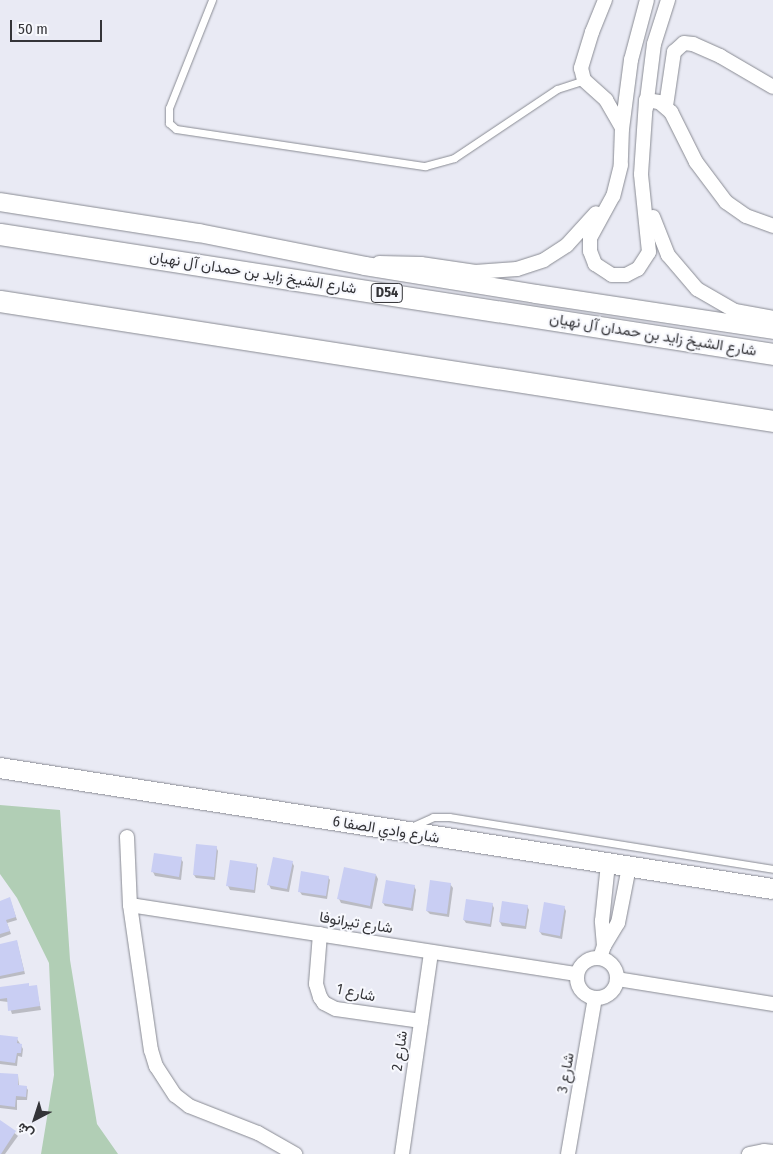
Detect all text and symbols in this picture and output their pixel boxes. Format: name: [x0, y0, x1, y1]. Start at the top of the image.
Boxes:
scale bar: [12, 10, 105, 42]
text: 50 m: [18, 20, 48, 38]
street label: شارع الشيخ زايد بن حمدان آل نهيان: [148, 248, 358, 298]
road number: D54: [371, 282, 403, 304]
street label: شارع الشيخ زايد بن حمدان آل نهيان: [548, 310, 758, 360]
street label: شارع وادي الصفا 6: [331, 813, 441, 847]
street label: شارع تيرانوفا: [318, 908, 394, 938]
street label: شارع 1: [335, 980, 377, 1006]
street label: شارع 2: [388, 1030, 412, 1072]
street label: شارع 3: [554, 1052, 578, 1094]
north arrow: [10, 1094, 60, 1144]
text: ش: [13, 1119, 37, 1143]

